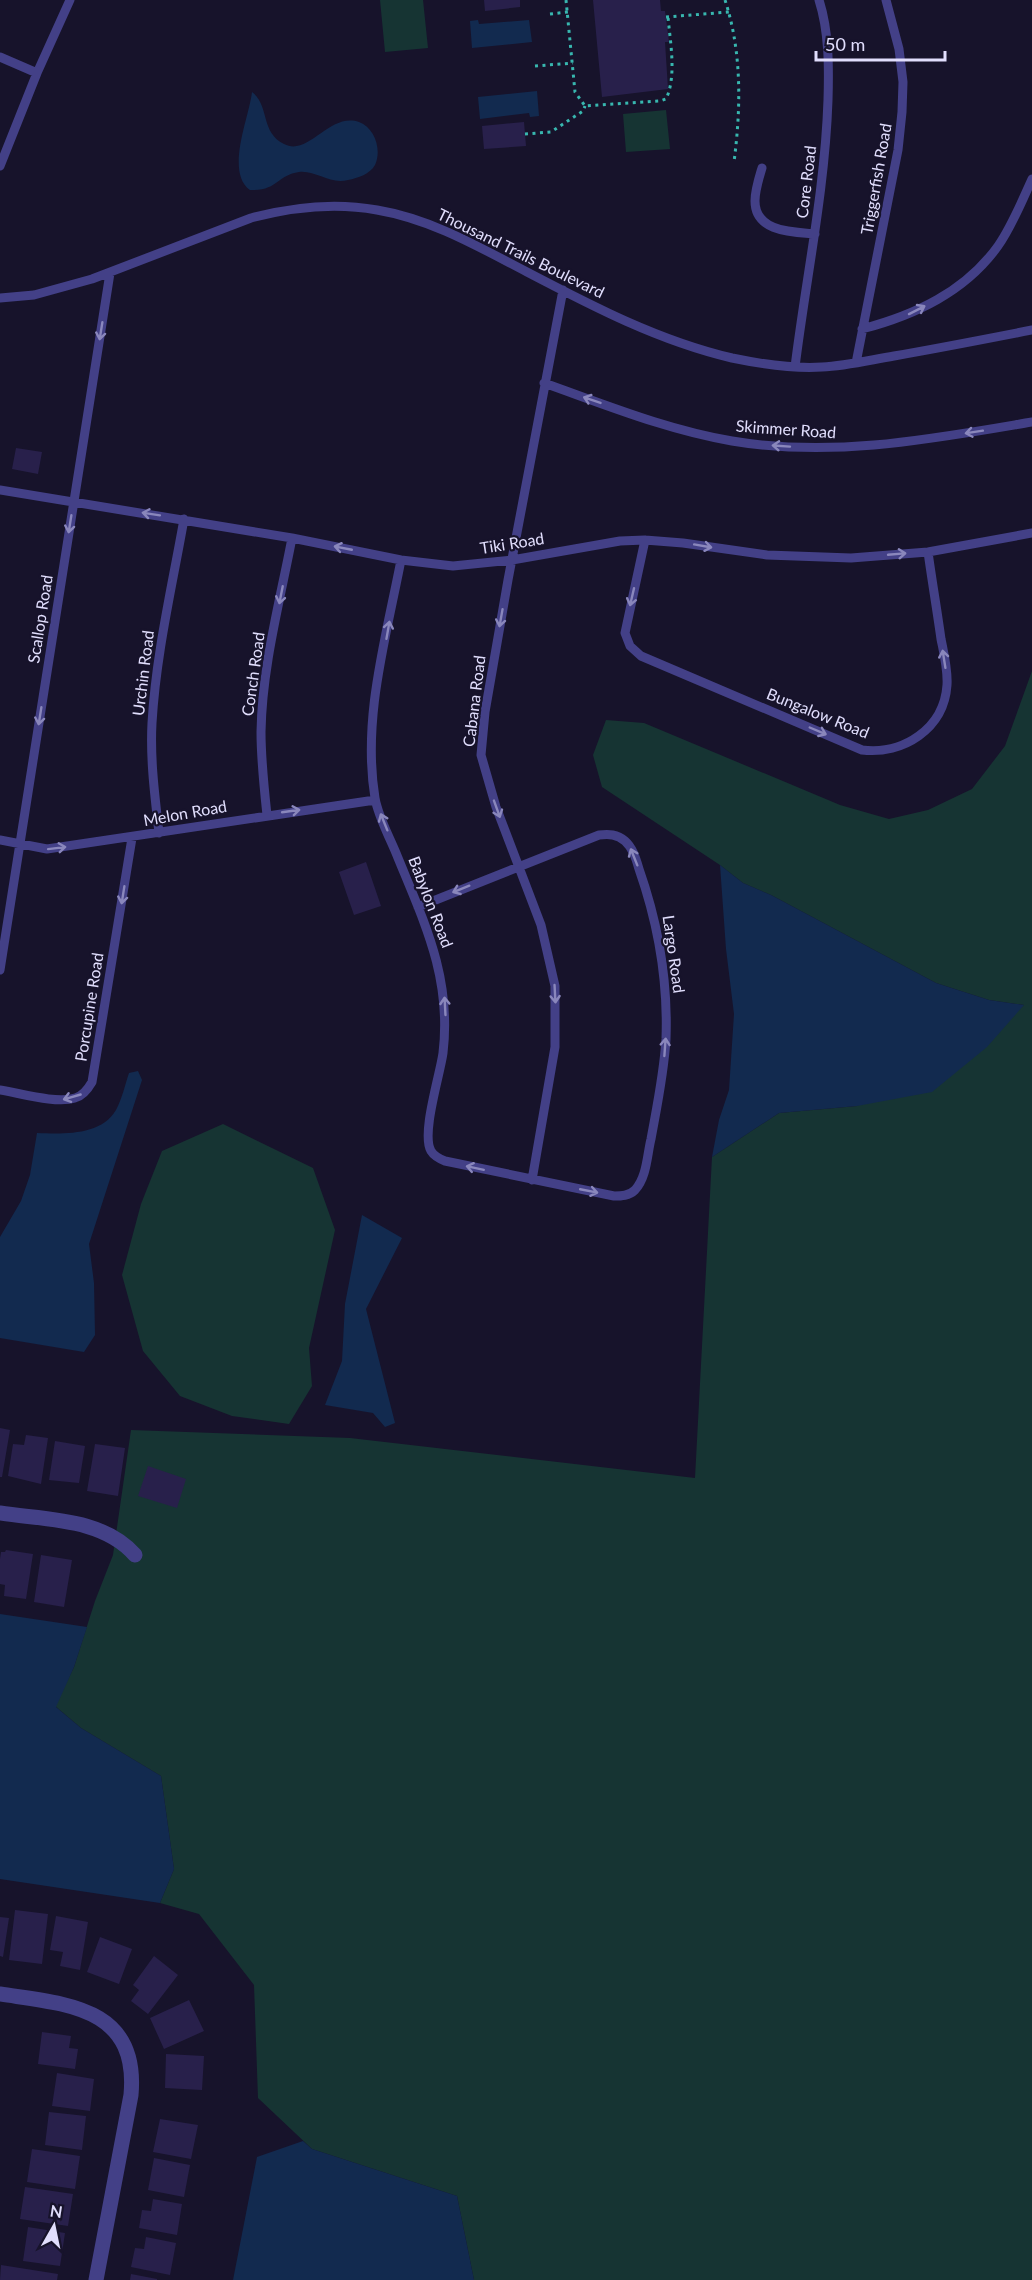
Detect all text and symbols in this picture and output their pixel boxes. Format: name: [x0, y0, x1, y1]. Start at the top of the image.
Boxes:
scale bar: [816, 24, 945, 62]
text: 50 m: [825, 33, 865, 55]
street label: Triggerfish Road: [856, 122, 895, 236]
street label: Core Road: [792, 144, 819, 219]
street label: Thousand Trails Boulevard: [435, 204, 608, 301]
one-way arrow: [908, 304, 926, 315]
one-way arrow: [95, 321, 106, 340]
one-way arrow: [583, 394, 602, 405]
street label: Skimmer Road: [735, 416, 837, 441]
one-way arrow: [965, 426, 985, 437]
one-way arrow: [771, 441, 791, 452]
one-way arrow: [142, 508, 162, 519]
one-way arrow: [65, 513, 76, 533]
street label: Tiki Road: [478, 528, 545, 557]
one-way arrow: [693, 541, 713, 552]
one-way arrow: [334, 542, 354, 553]
one-way arrow: [887, 548, 907, 559]
street label: Scallop Road: [23, 573, 56, 665]
one-way arrow: [275, 585, 286, 605]
one-way arrow: [626, 586, 637, 606]
one-way arrow: [495, 607, 506, 627]
one-way arrow: [383, 621, 394, 641]
street label: Urchin Road: [128, 629, 157, 717]
street label: Conch Road: [237, 631, 268, 717]
one-way arrow: [939, 649, 950, 669]
street label: Cabana Road: [458, 654, 489, 748]
street label: Bungalow Road: [764, 683, 872, 742]
one-way arrow: [34, 706, 45, 726]
one-way arrow: [808, 726, 827, 737]
street label: Melon Road: [142, 796, 228, 829]
one-way arrow: [493, 799, 504, 818]
one-way arrow: [281, 806, 301, 817]
one-way arrow: [378, 813, 389, 832]
one-way arrow: [47, 842, 67, 853]
one-way arrow: [628, 848, 639, 866]
street label: Babylon Road: [405, 853, 458, 950]
one-way arrow: [117, 885, 128, 905]
one-way arrow: [452, 885, 470, 896]
street label: Largo Road: [660, 914, 689, 994]
street label: Porcupine Road: [71, 951, 107, 1063]
one-way arrow: [550, 984, 561, 1004]
one-way arrow: [439, 997, 450, 1017]
one-way arrow: [660, 1038, 671, 1058]
one-way arrow: [63, 1092, 82, 1103]
one-way arrow: [466, 1161, 485, 1173]
one-way arrow: [579, 1186, 599, 1197]
north arrow: [24, 2196, 84, 2256]
text: N: [49, 2200, 64, 2221]

